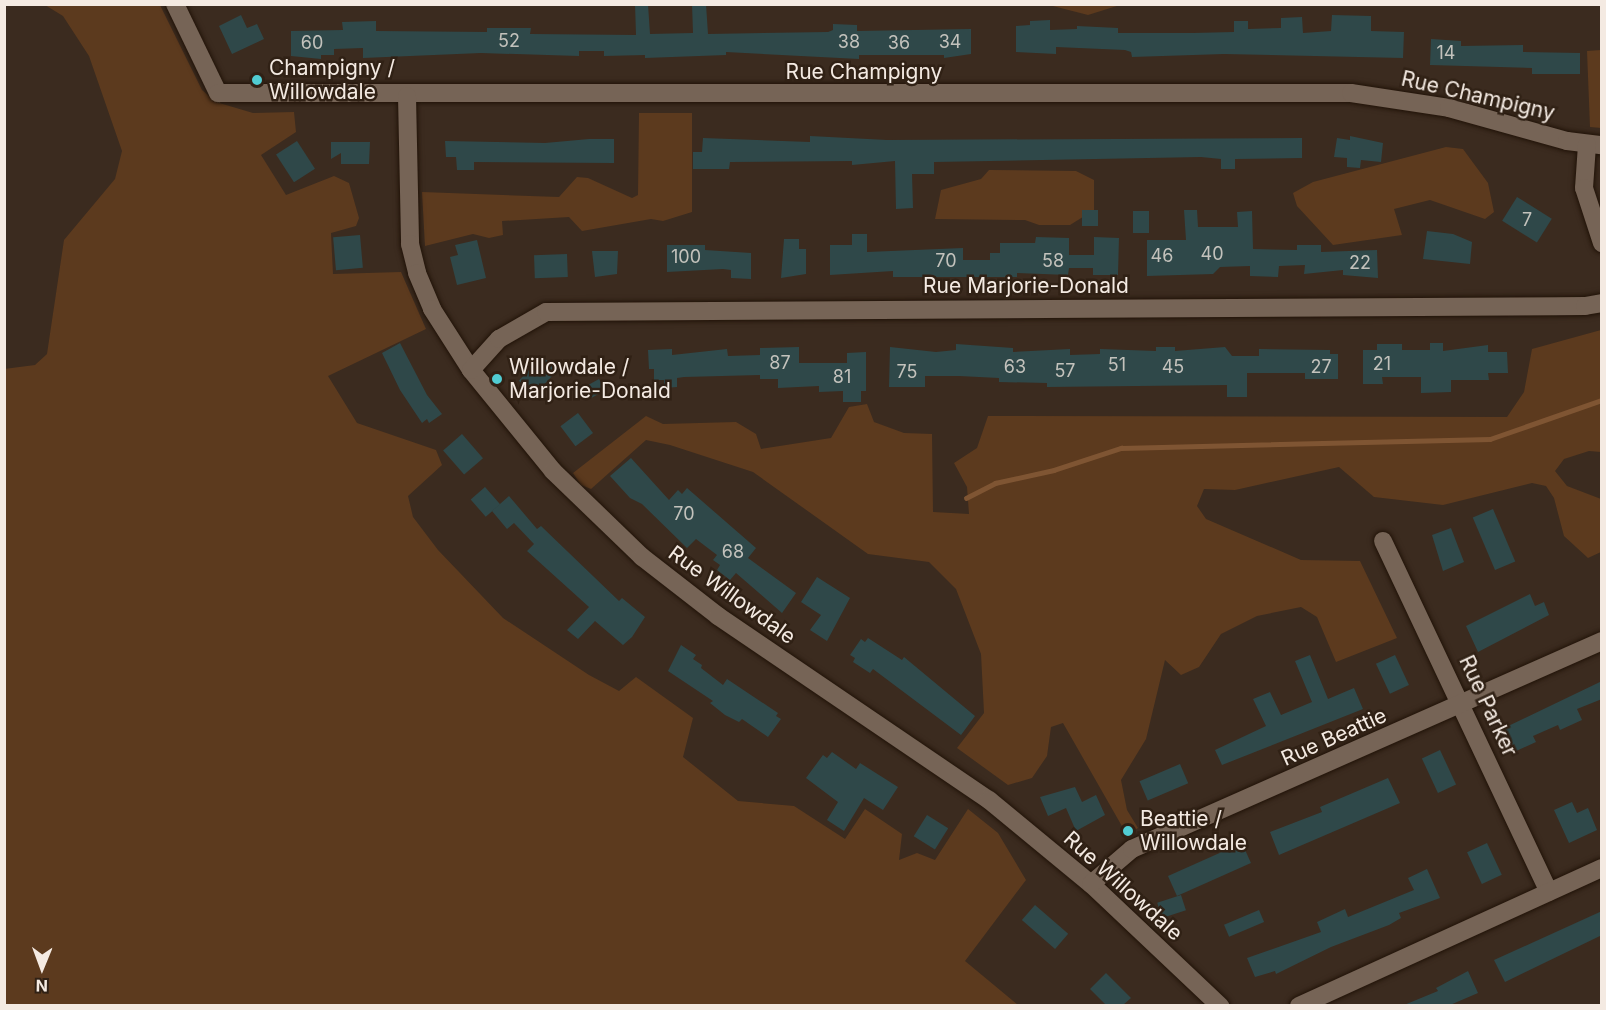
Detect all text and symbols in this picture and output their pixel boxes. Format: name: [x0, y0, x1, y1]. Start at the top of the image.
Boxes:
house number: 52: [498, 30, 520, 52]
house number: 38: [838, 31, 860, 53]
house number: 34: [939, 31, 961, 53]
house number: 60: [301, 32, 323, 54]
house number: 36: [888, 32, 910, 54]
house number: 14: [1437, 42, 1455, 64]
place label: Champigny / Willowdale: [269, 55, 395, 105]
street label: Rue Champigny: [786, 59, 942, 85]
street label: Rue Champigny: [1399, 66, 1557, 126]
marker: Champigny / Willowdale: [250, 73, 264, 87]
house number: 7: [1522, 209, 1532, 231]
house number: 40: [1201, 243, 1223, 265]
house number: 46: [1151, 245, 1173, 267]
house number: 100: [671, 246, 701, 268]
house number: 70: [935, 250, 957, 272]
house number: 58: [1042, 250, 1064, 272]
house number: 22: [1349, 252, 1371, 274]
street label: Rue Marjorie-Donald: [923, 273, 1129, 299]
house number: 87: [769, 352, 791, 374]
house number: 21: [1373, 353, 1391, 375]
place label: Willowdale / Marjorie-Donald: [509, 354, 671, 404]
house number: 51: [1108, 354, 1126, 376]
house number: 63: [1004, 356, 1026, 378]
house number: 45: [1162, 356, 1184, 378]
house number: 27: [1310, 356, 1332, 378]
house number: 57: [1054, 360, 1076, 382]
house number: 75: [897, 361, 917, 383]
house number: 81: [833, 366, 851, 388]
marker: Willowdale / Marjorie-Donald: [490, 372, 504, 386]
house number: 70: [673, 503, 695, 525]
street label: Rue Willowdale: [664, 540, 800, 650]
house number: 68: [722, 541, 744, 563]
street label: Rue Parker: [1454, 651, 1522, 761]
street label: Rue Beattie: [1277, 703, 1391, 771]
place label: Beattie / Willowdale: [1140, 806, 1247, 856]
marker: Beattie / Willowdale: [1121, 824, 1135, 838]
street label: Rue Willowdale: [1058, 826, 1188, 946]
north arrow: [12, 938, 72, 998]
text: N: [35, 976, 48, 996]

